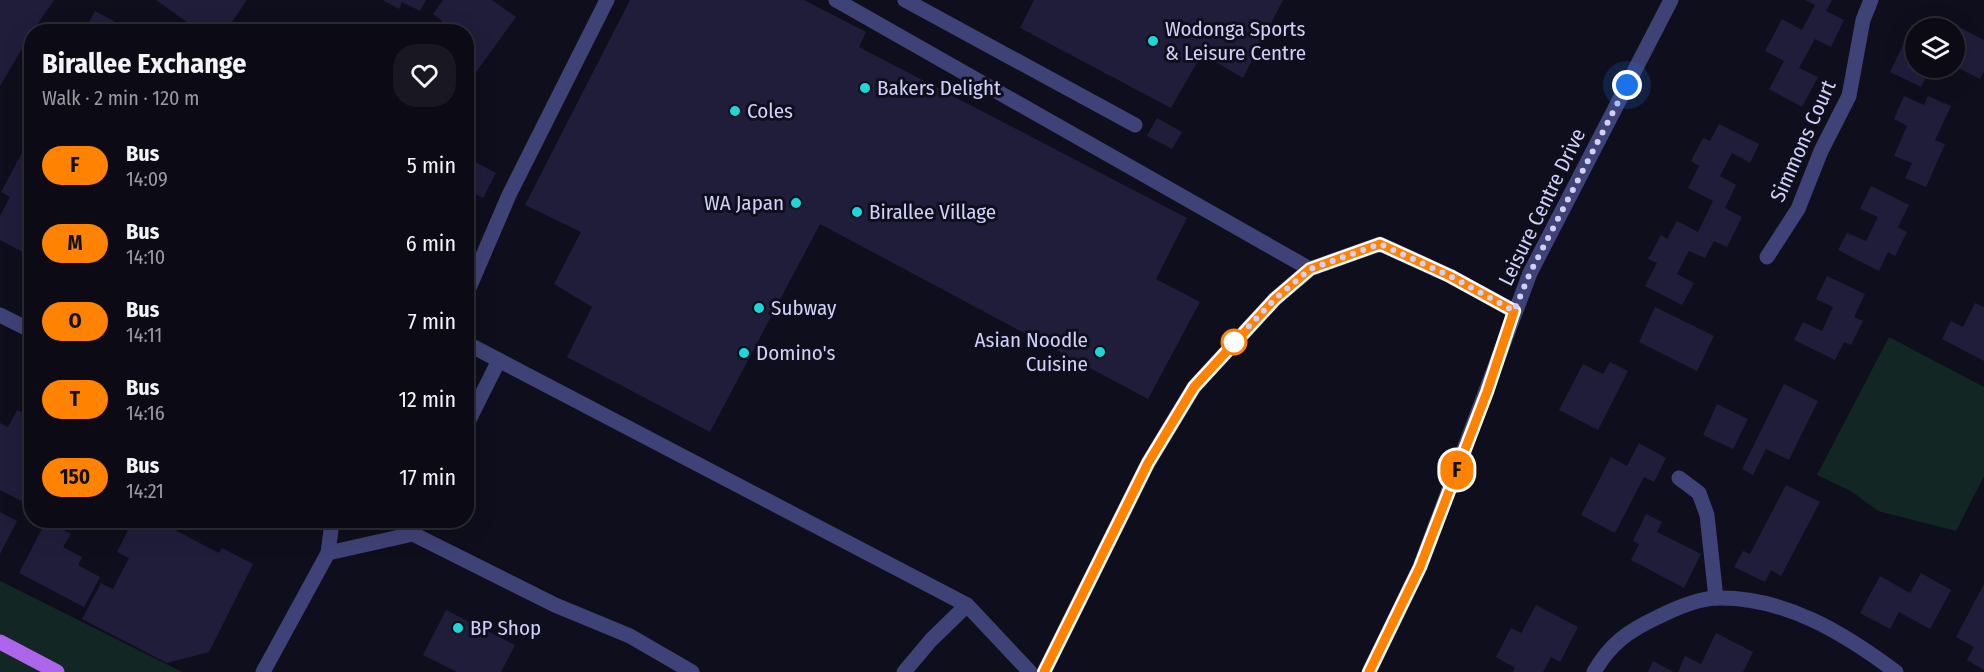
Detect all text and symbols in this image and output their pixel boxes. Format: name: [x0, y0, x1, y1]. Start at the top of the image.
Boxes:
place label: Wodonga Sports & Leisure Centre: [1165, 16, 1306, 66]
map controls: [1905, 18, 1965, 78]
button: layers: [1905, 18, 1965, 78]
marker: Wodonga Sports & Leisure Centre: [1146, 34, 1160, 48]
button: heart: [393, 44, 456, 107]
text: Birallee Exchange: [42, 47, 246, 80]
your location: [1612, 70, 1642, 100]
place label: Bakers Delight: [877, 75, 1001, 101]
street label: Simmons Court: [1765, 76, 1841, 206]
marker: Bakers Delight: [858, 81, 872, 95]
text: Walk · 2 min · 120 m: [42, 86, 199, 110]
place label: Coles: [747, 98, 793, 124]
marker: Coles: [728, 104, 742, 118]
street label: Leisure Centre Drive: [1493, 124, 1591, 290]
text: Bus: [126, 140, 159, 167]
text: F: [70, 152, 80, 178]
text: 5 min: [407, 152, 456, 179]
text: 14:09: [126, 167, 168, 191]
place label: WA Japan: [704, 190, 784, 216]
marker: WA Japan: [789, 196, 803, 210]
place label: Birallee Village: [869, 199, 996, 225]
marker: Birallee Village: [850, 205, 864, 219]
text: Bus: [126, 218, 159, 245]
text: M: [67, 230, 83, 256]
text: 6 min: [406, 230, 456, 257]
text: 14:10: [126, 245, 165, 269]
place label: Subway: [771, 295, 837, 321]
text: Bus: [126, 296, 159, 323]
marker: Subway: [752, 301, 766, 315]
text: O: [68, 308, 82, 334]
text: 7 min: [408, 308, 456, 335]
text: 14:11: [126, 323, 162, 347]
place label: Asian Noodle Cuisine: [974, 327, 1088, 377]
unlabelled marker: [1221, 329, 1247, 355]
place label: Domino's: [756, 340, 836, 366]
marker: Asian Noodle Cuisine: [1093, 345, 1107, 359]
marker: Domino's: [737, 346, 751, 360]
text: Bus: [126, 374, 159, 401]
text: T: [70, 386, 80, 412]
text: 12 min: [398, 386, 456, 413]
text: 14:16: [126, 401, 165, 425]
line badge: F: [1438, 450, 1476, 490]
text: Bus: [126, 452, 159, 479]
text: F: [1452, 457, 1462, 483]
text: 150: [60, 464, 90, 490]
text: 17 min: [399, 464, 456, 491]
text: 14:21: [126, 479, 164, 503]
place label: BP Shop: [470, 615, 541, 641]
marker: BP Shop: [451, 621, 465, 635]

